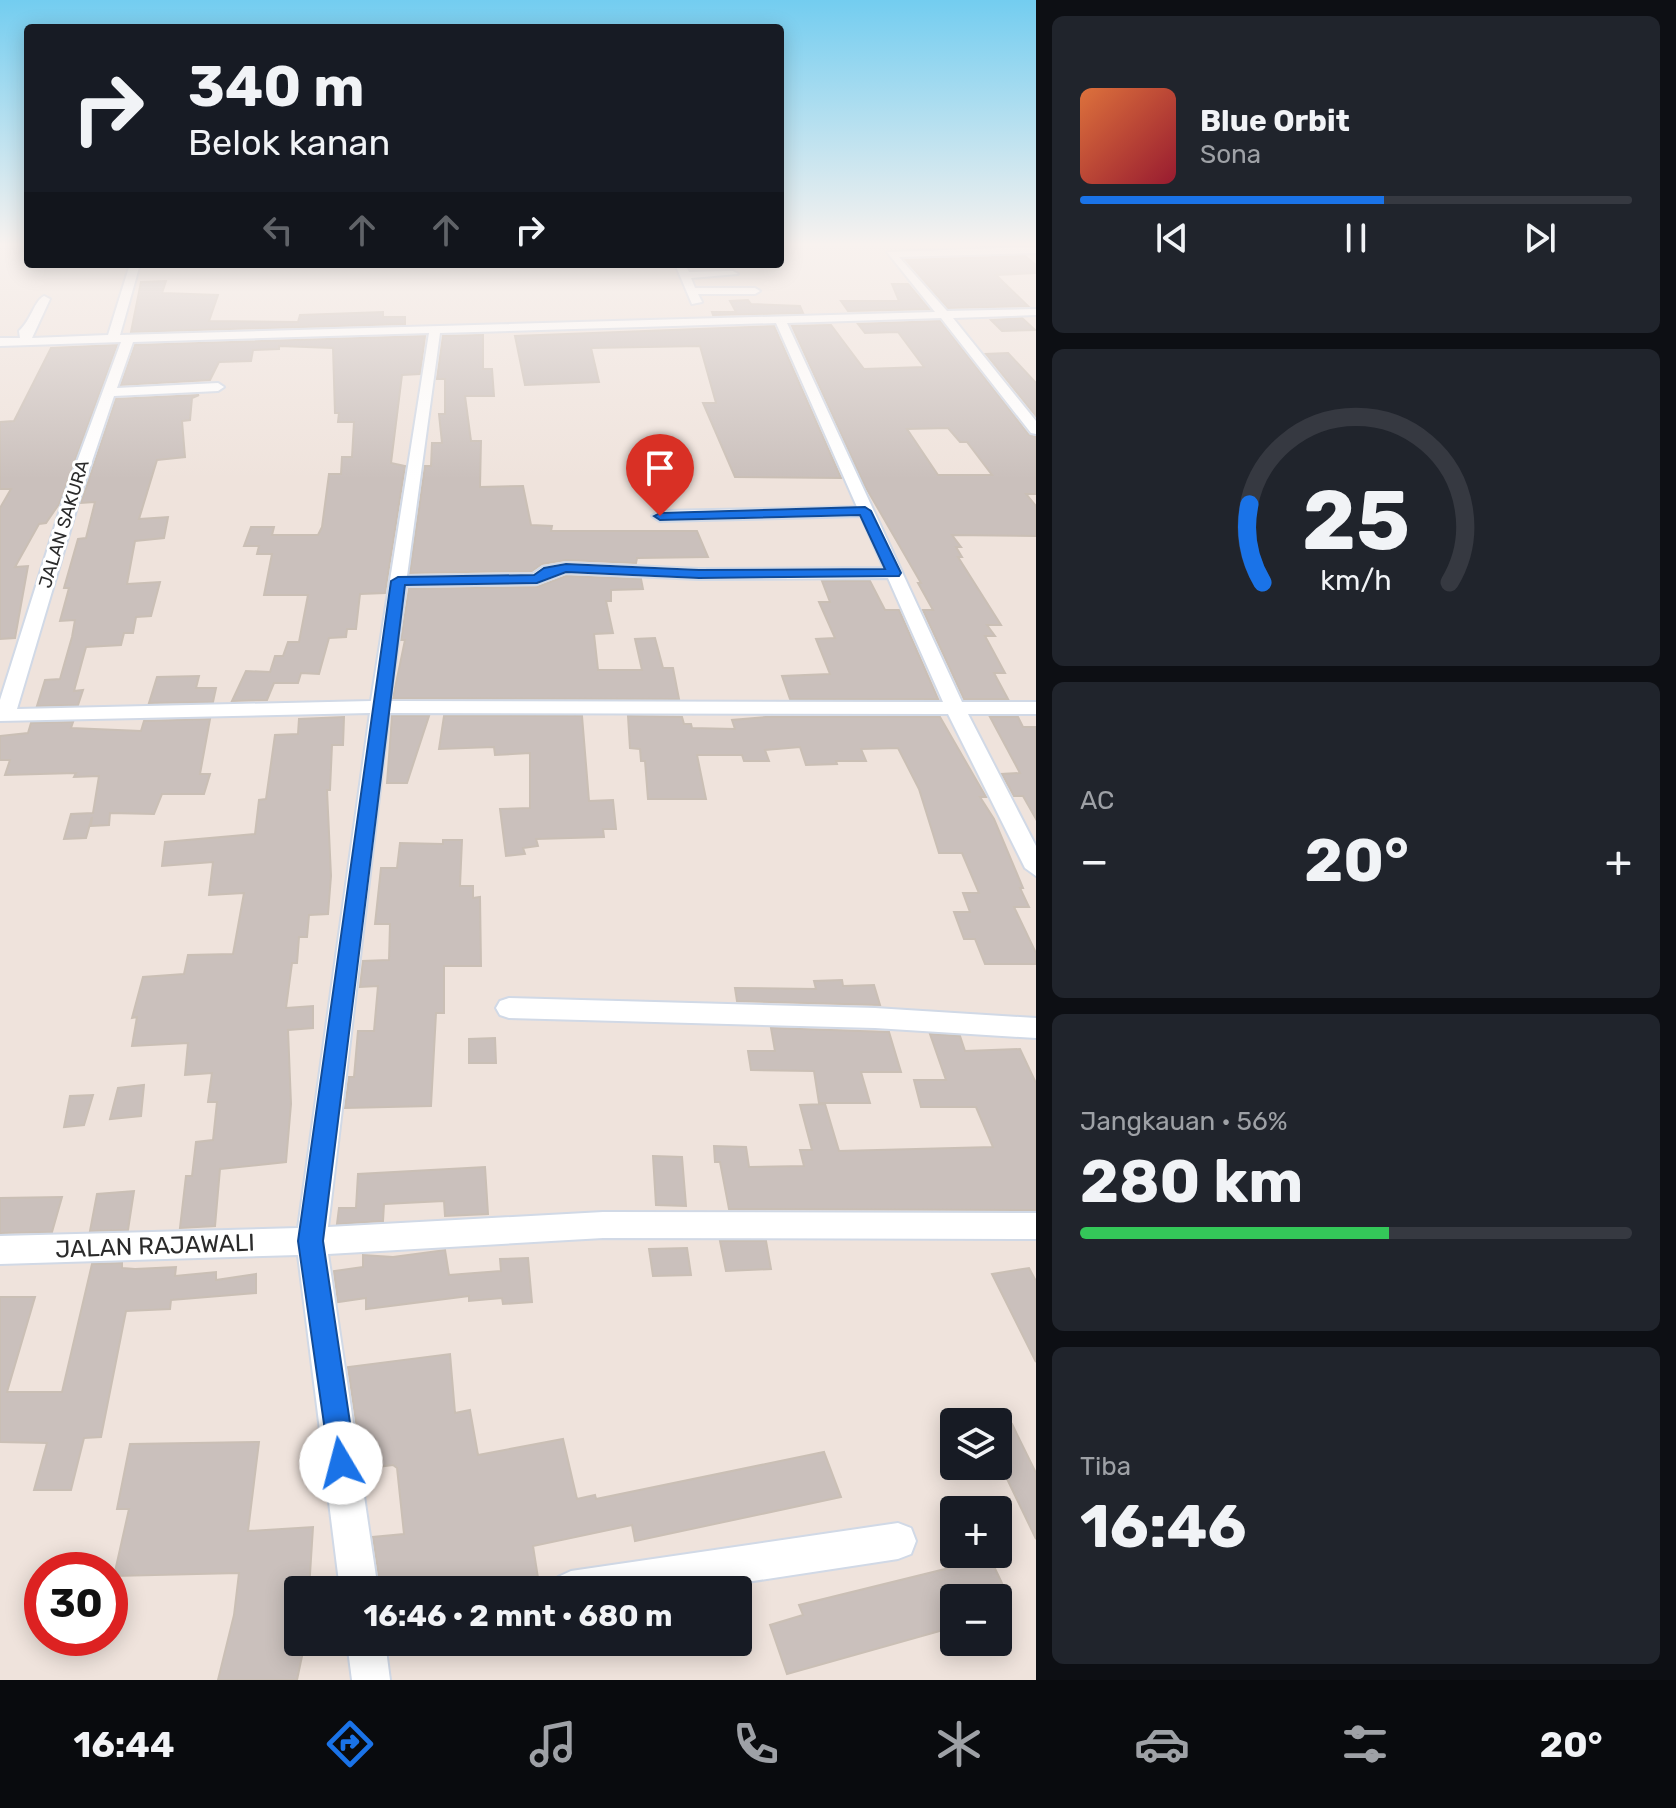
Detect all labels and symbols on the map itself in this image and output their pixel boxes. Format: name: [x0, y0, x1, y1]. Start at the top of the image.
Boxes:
pin: [626, 434, 694, 516]
street label: JALAN SAKURA: [34, 457, 94, 591]
street label: JALAN RAJAWALI: [55, 1229, 255, 1263]
position arrow: [299, 1421, 383, 1505]
speed limit sign: 30: [24, 1552, 128, 1656]

